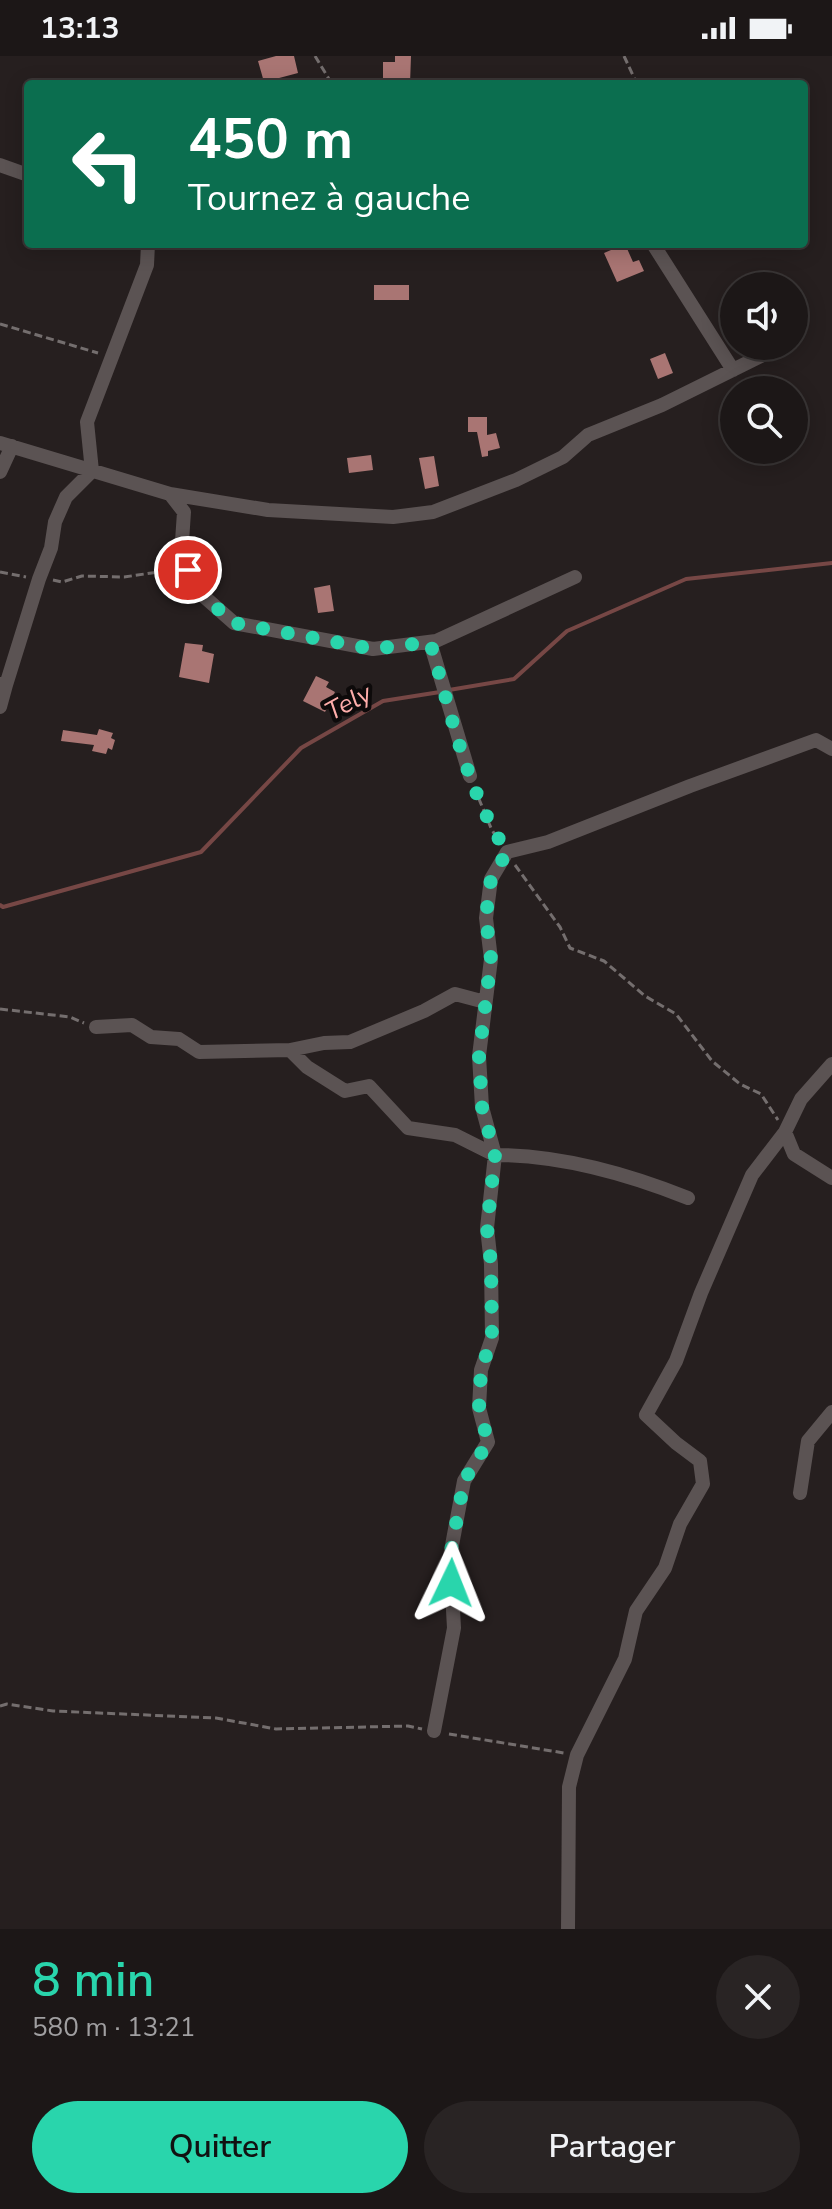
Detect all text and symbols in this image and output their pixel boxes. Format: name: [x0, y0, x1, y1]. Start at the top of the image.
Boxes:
text: 13:13: [40, 8, 119, 49]
text: 450 m: [188, 101, 353, 178]
icon: left: [56, 112, 160, 216]
text: Tournez à gauche: [188, 174, 470, 223]
map controls: [720, 272, 808, 464]
button: sound: [720, 272, 808, 360]
button: search: [720, 376, 808, 464]
pin: [154, 536, 222, 604]
icon: arrive: [166, 548, 210, 592]
water label: Tely: [319, 675, 379, 729]
position arrow: [409, 1541, 493, 1625]
text: 8 min: [32, 1947, 154, 2013]
button: close: [716, 1955, 800, 2039]
text: 580 m · 13:21: [32, 2010, 195, 2045]
button: Quitter: [32, 2101, 408, 2193]
button: Partager: [424, 2101, 800, 2193]

